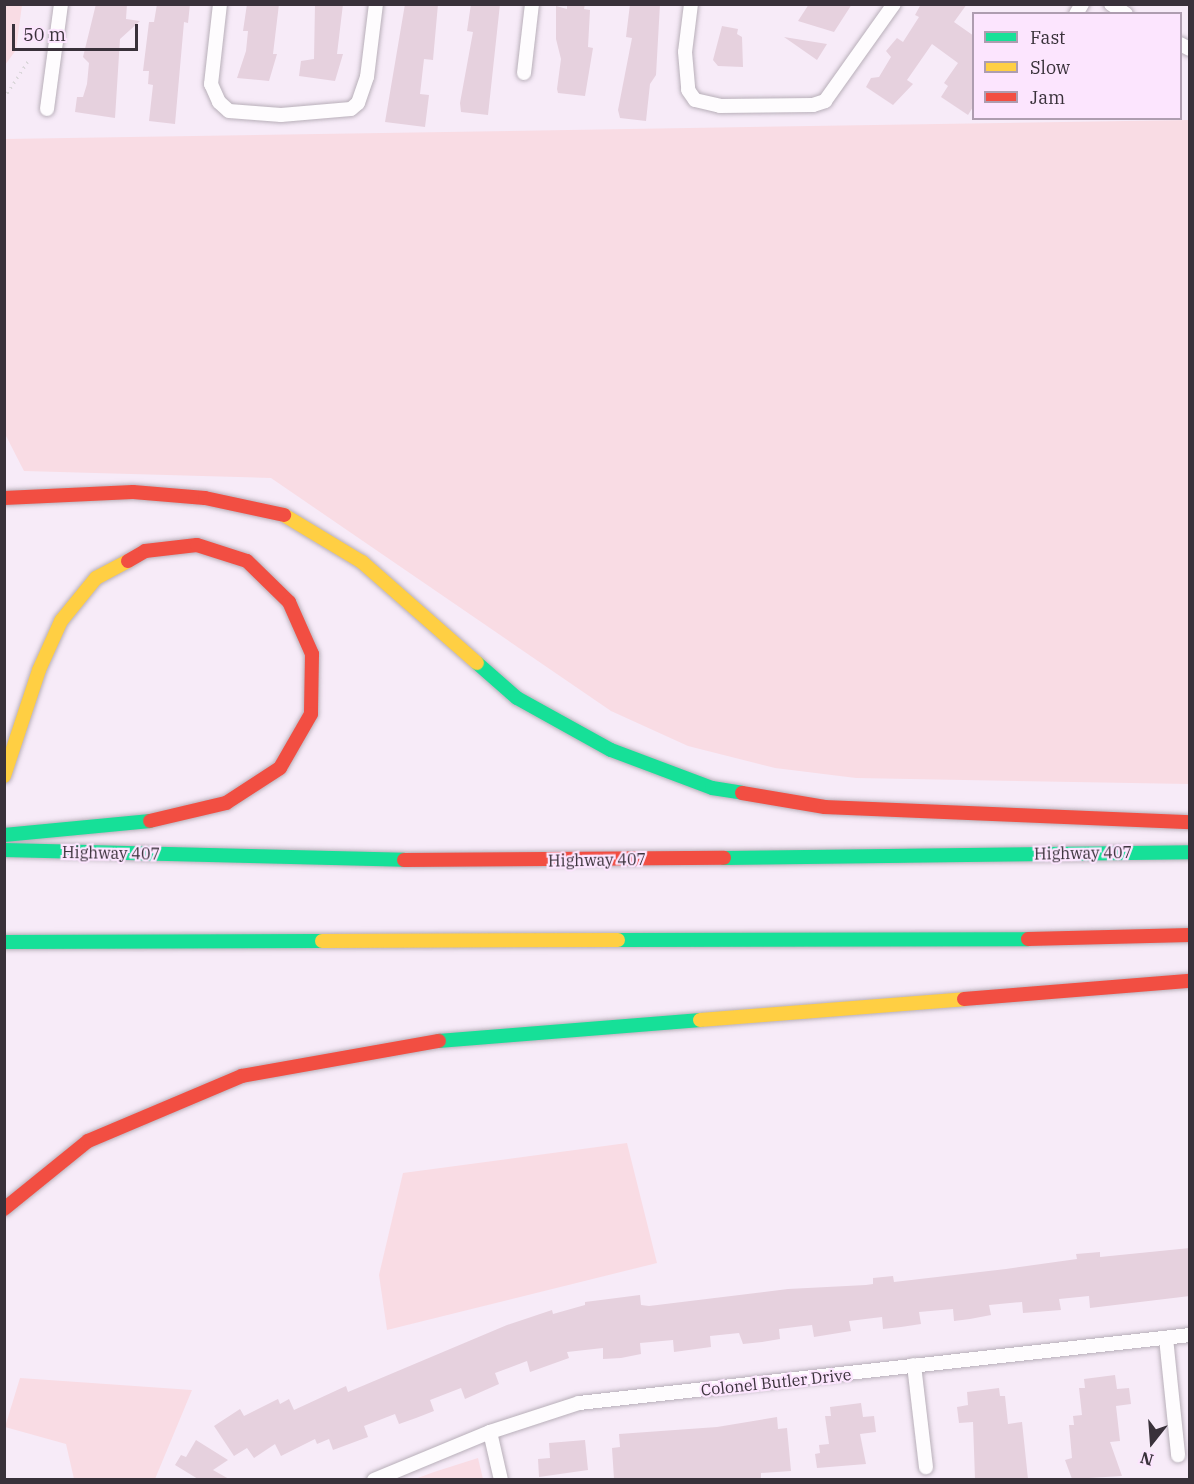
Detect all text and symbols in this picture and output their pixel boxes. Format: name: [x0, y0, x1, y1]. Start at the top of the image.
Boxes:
scale bar: [15, 12, 141, 50]
legend: [972, 12, 1182, 120]
text: 50 m: [23, 23, 66, 46]
text: Fast: [1030, 26, 1065, 49]
text: Slow: [1030, 56, 1070, 79]
text: Jam: [1030, 86, 1065, 109]
street label: Highway 407: [62, 843, 160, 863]
street label: Highway 407: [1034, 843, 1132, 863]
street label: Highway 407: [548, 850, 646, 870]
street label: Colonel Butler Drive: [700, 1365, 852, 1399]
north arrow: [1122, 1412, 1182, 1472]
text: N: [1138, 1448, 1156, 1471]

